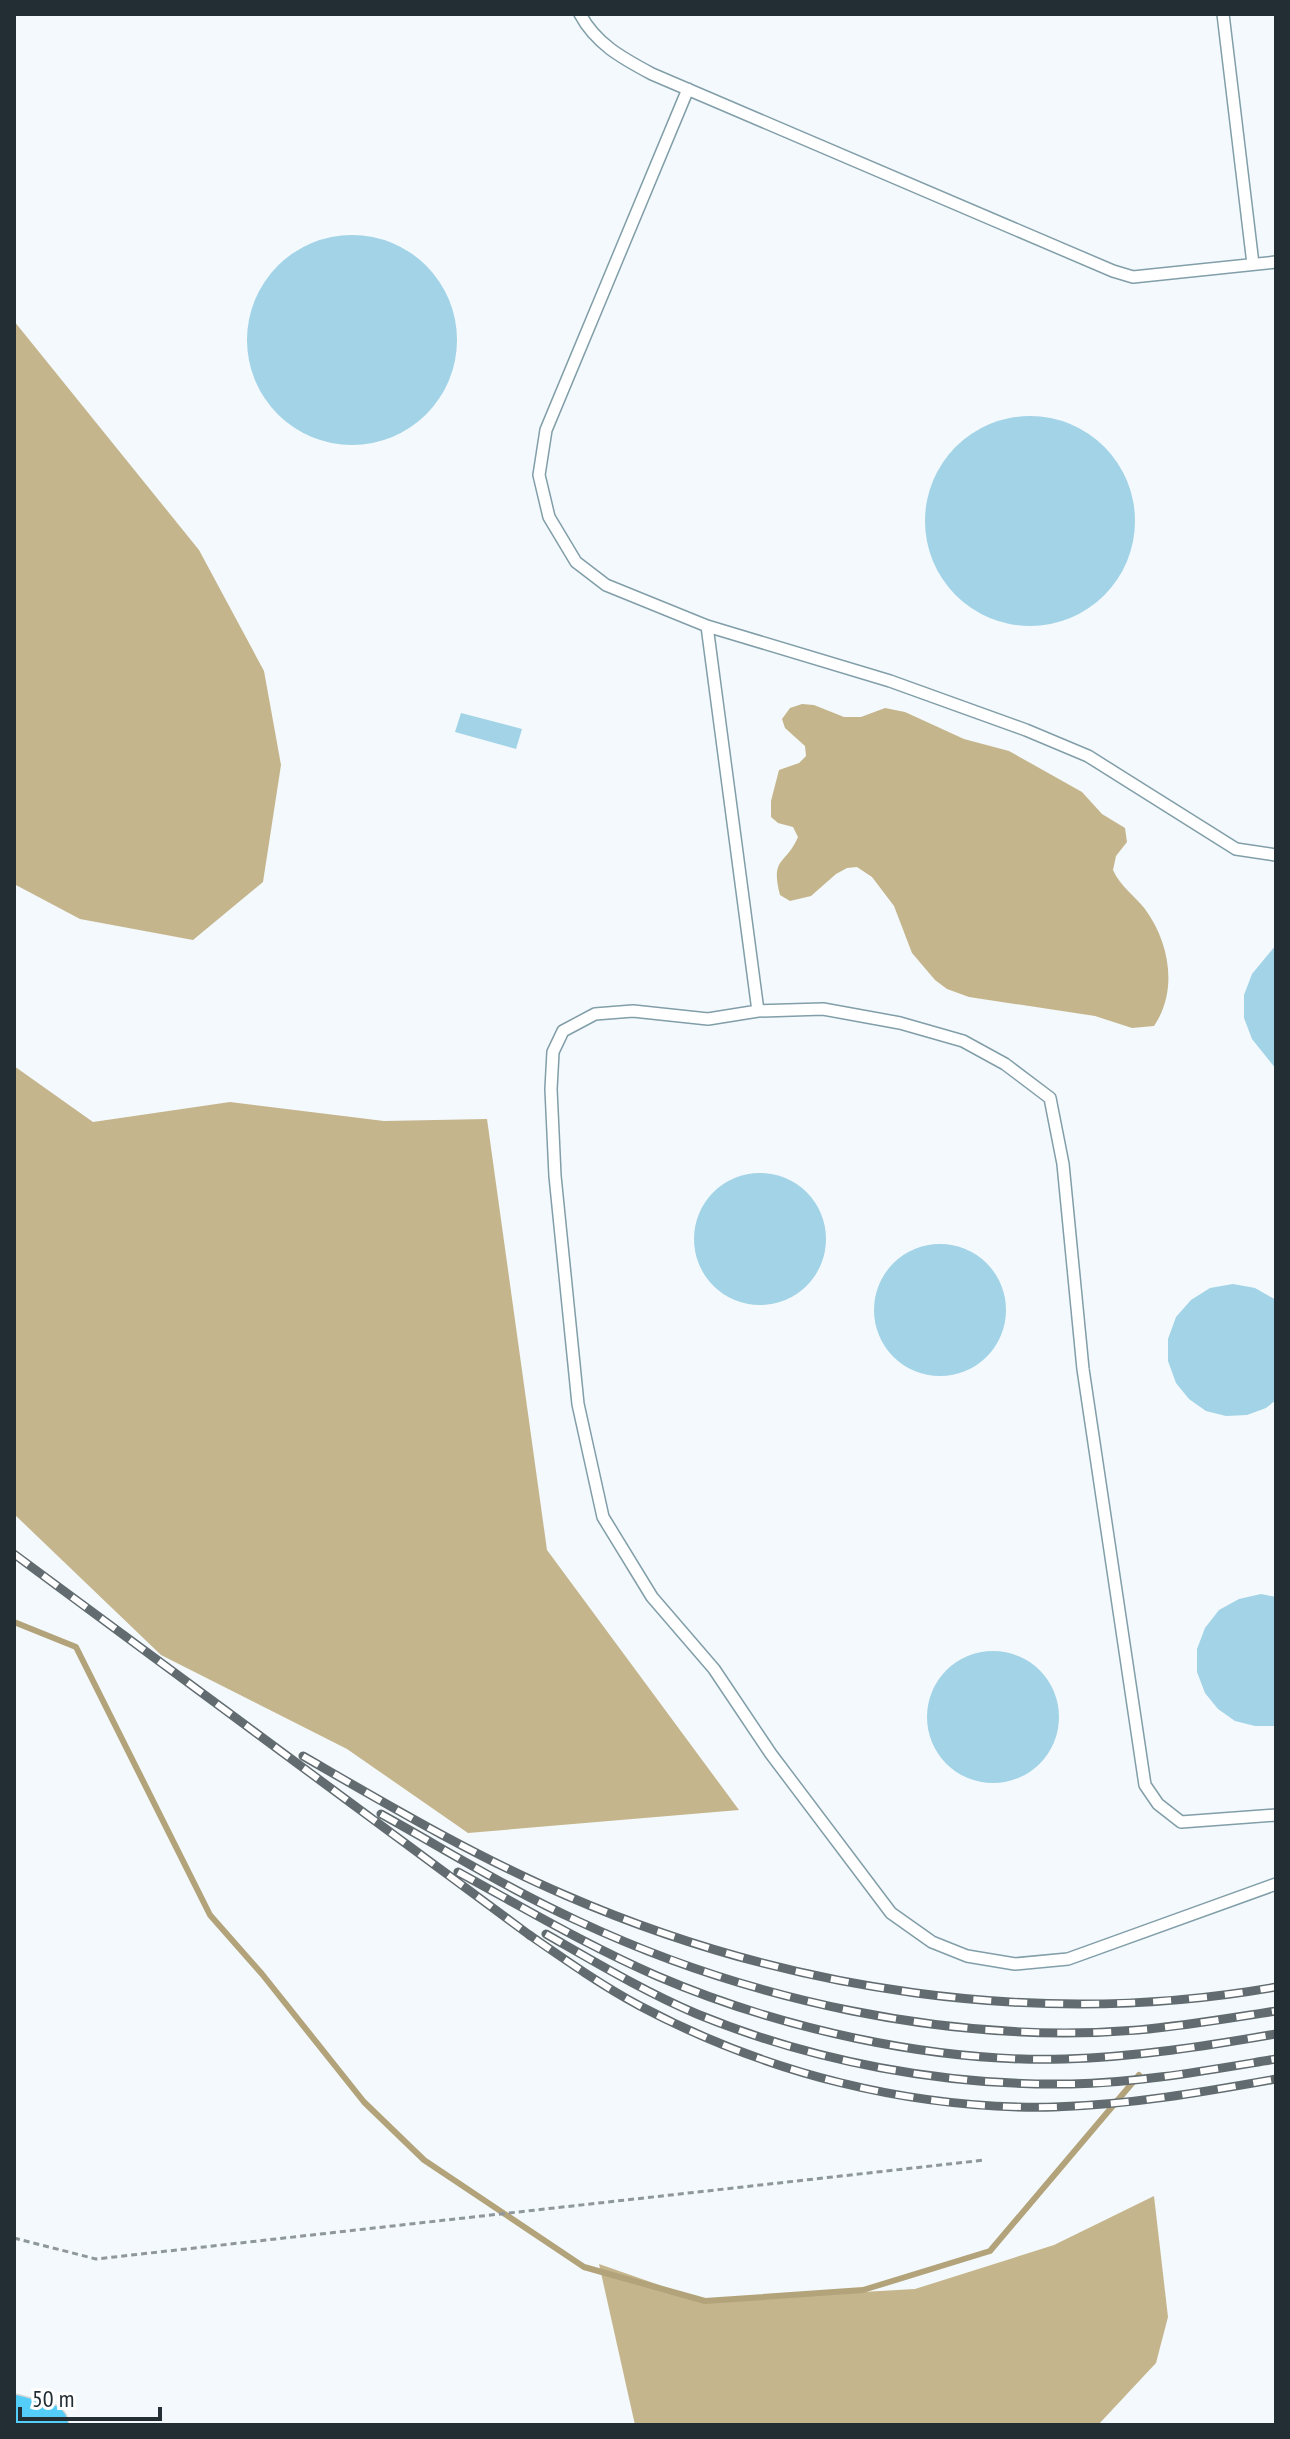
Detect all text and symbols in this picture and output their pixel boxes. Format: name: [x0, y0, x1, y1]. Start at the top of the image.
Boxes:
scale bar: [20, 2371, 160, 2421]
text: 50 m: [32, 2383, 74, 2414]

